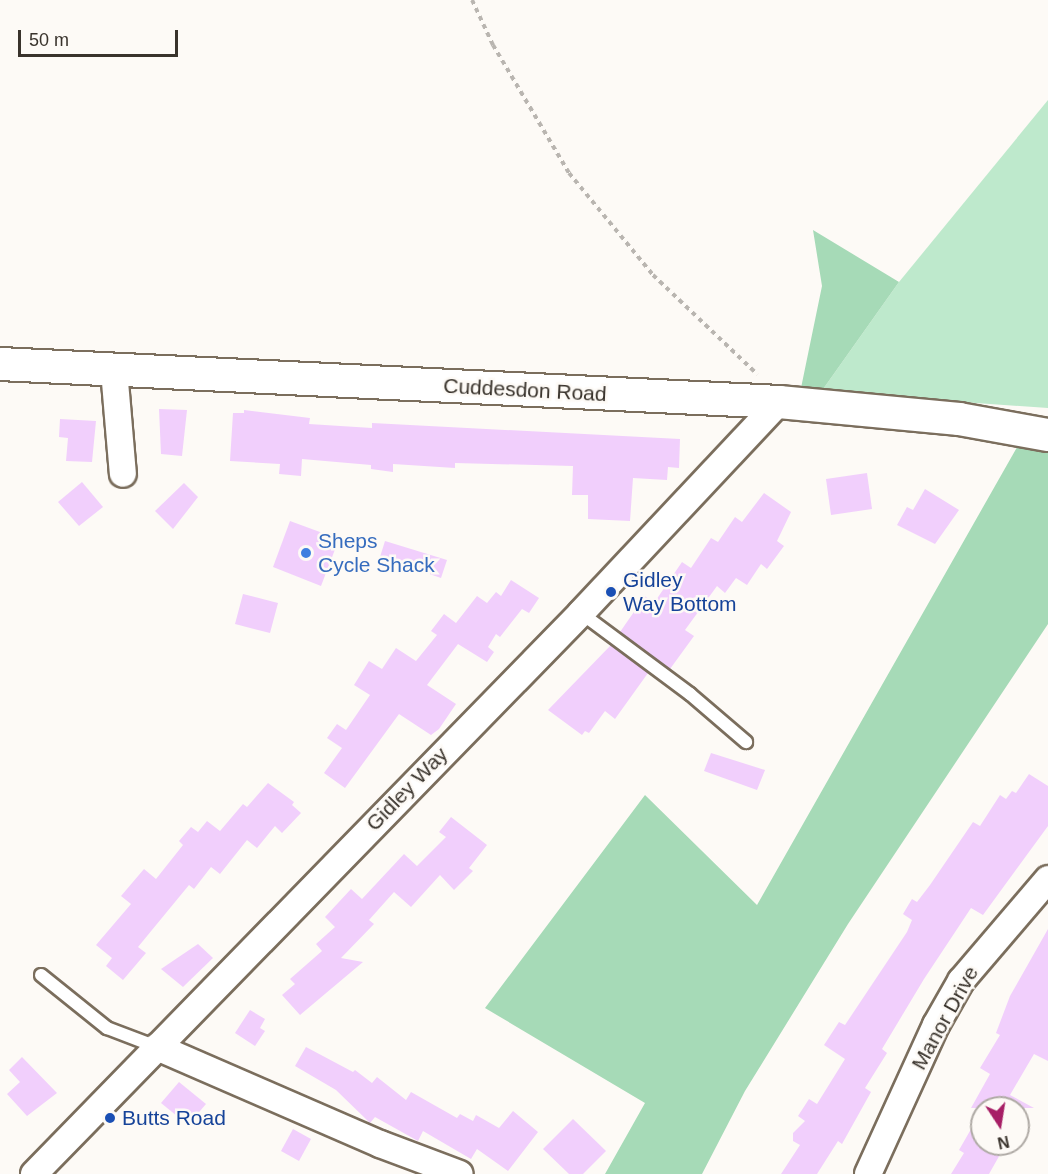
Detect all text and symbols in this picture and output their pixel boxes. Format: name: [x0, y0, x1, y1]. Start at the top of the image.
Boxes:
scale bar: [21, 18, 182, 56]
text: 50 m: [29, 30, 69, 50]
street label: Cuddesdon Road: [443, 373, 607, 407]
place label: Sheps Cycle Shack: [318, 528, 435, 578]
marker: Sheps Cycle Shack: [299, 546, 313, 560]
place label: Gidley Way Bottom: [623, 567, 737, 617]
marker: Gidley Way Bottom: [604, 585, 618, 599]
street label: Gidley Way: [361, 742, 453, 836]
street label: Manor Drive: [906, 962, 984, 1074]
north arrow: [970, 1096, 1030, 1156]
place label: Butts Road: [122, 1105, 226, 1131]
marker: Butts Road: [103, 1111, 117, 1125]
text: N: [996, 1133, 1011, 1152]

